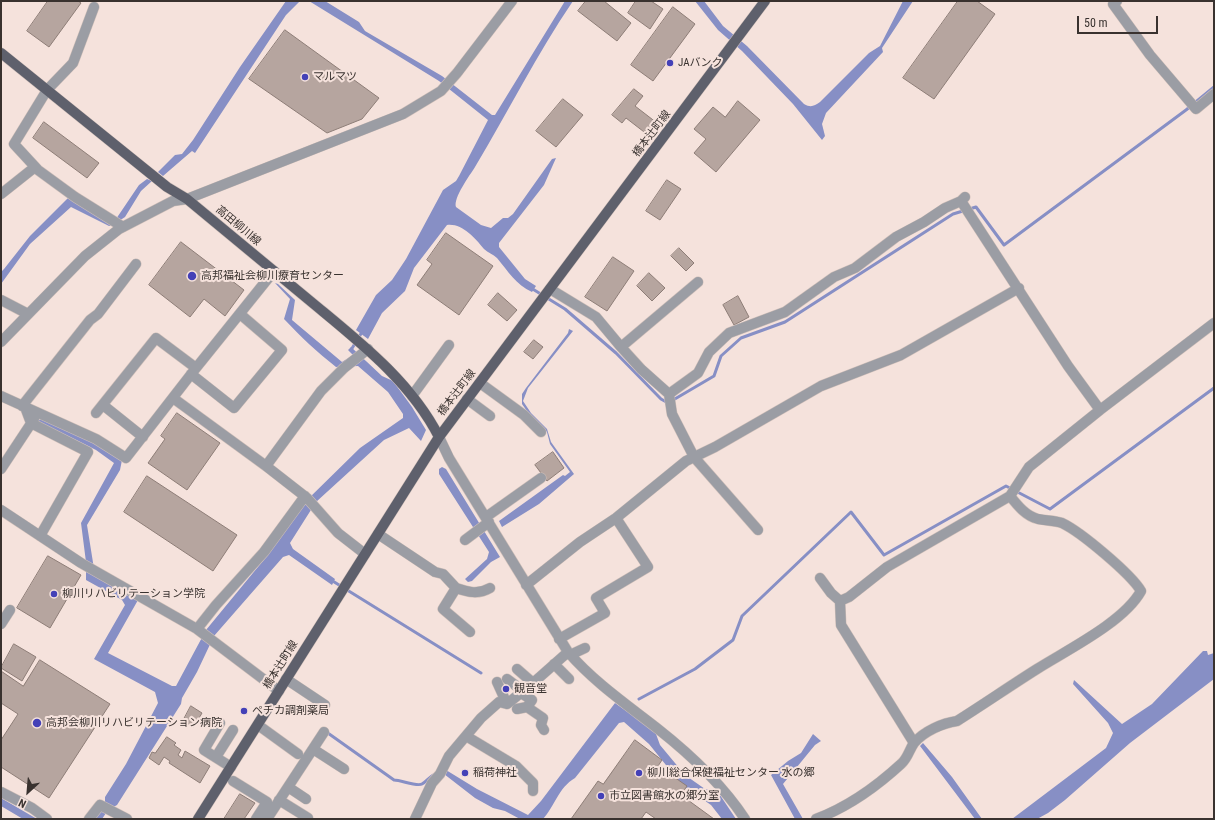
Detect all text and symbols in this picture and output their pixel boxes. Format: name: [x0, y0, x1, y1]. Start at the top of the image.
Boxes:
scale bar: [1079, 8, 1160, 34]
text: 50 m: [1084, 16, 1108, 30]
place label: JAバンク: [678, 56, 723, 70]
marker: JAバンク: [665, 58, 675, 68]
place label: マルマツ: [313, 70, 357, 84]
marker: マルマツ: [300, 72, 310, 82]
street label: 橋本辻町線: [630, 108, 674, 160]
street label: 高田柳川線: [213, 203, 263, 249]
place label: 高邦福祉会柳川療育センター: [201, 269, 344, 283]
marker: 高邦福祉会柳川療育センター: [186, 270, 198, 282]
street label: 橋本辻町線: [435, 367, 479, 419]
place label: 柳川リハビリテーション学院: [62, 587, 205, 601]
marker: 柳川リハビリテーション学院: [49, 589, 59, 599]
street label: 橋本辻町線: [261, 638, 301, 692]
place label: 観音堂: [514, 682, 547, 696]
marker: 観音堂: [501, 684, 511, 694]
place label: ペチカ調剤薬局: [252, 704, 329, 718]
marker: ペチカ調剤薬局: [239, 706, 249, 716]
place label: 高邦会柳川リハビリテーション病院: [46, 716, 222, 730]
marker: 高邦会柳川リハビリテーション病院: [31, 717, 43, 729]
place label: 稲荷神社: [473, 766, 517, 780]
place label: 柳川総合保健福祉センター 水の郷: [647, 766, 815, 780]
marker: 稲荷神社: [460, 768, 470, 778]
marker: 柳川総合保健福祉センター 水の郷: [634, 768, 644, 778]
north arrow: [8, 772, 48, 812]
place label: 市立図書館水の郷分室: [609, 789, 719, 803]
marker: 市立図書館水の郷分室: [596, 791, 606, 801]
text: N: [17, 796, 28, 811]

